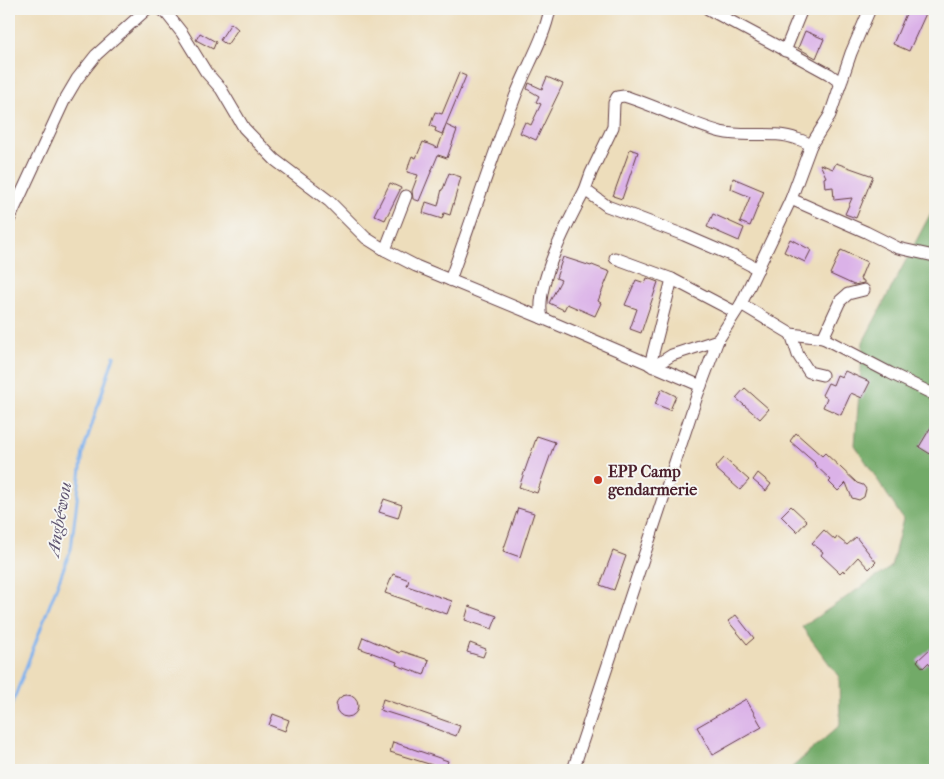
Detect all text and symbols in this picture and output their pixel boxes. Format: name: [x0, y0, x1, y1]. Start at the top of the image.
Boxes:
place label: EPP Camp gendarmerie: [608, 462, 697, 500]
marker: EPP Camp gendarmerie: [592, 474, 604, 486]
water label: Angbéwou: [42, 480, 76, 560]

